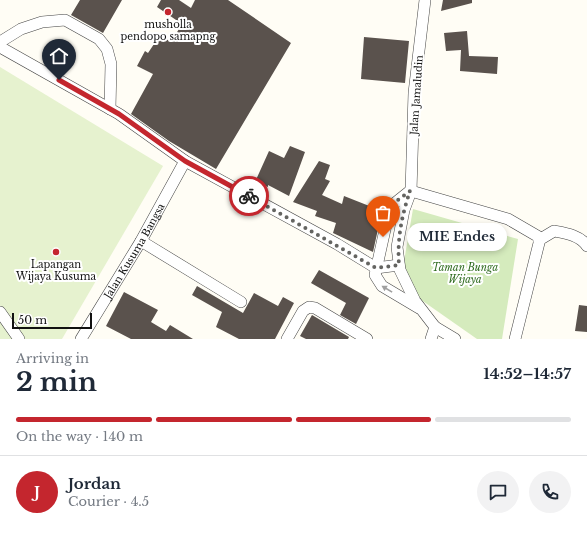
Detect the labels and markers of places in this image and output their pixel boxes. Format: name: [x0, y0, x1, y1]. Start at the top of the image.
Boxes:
marker: musholla pendopo samapng: [163, 7, 173, 17]
place label: musholla pendopo samapng: [121, 18, 216, 43]
pin: [42, 39, 76, 80]
pin: [366, 196, 400, 237]
callout: MIE Endes: [407, 223, 507, 251]
marker: Lapangan Wijaya Kusuma: [51, 247, 61, 257]
place label: Lapangan Wijaya Kusuma: [15, 258, 96, 283]

